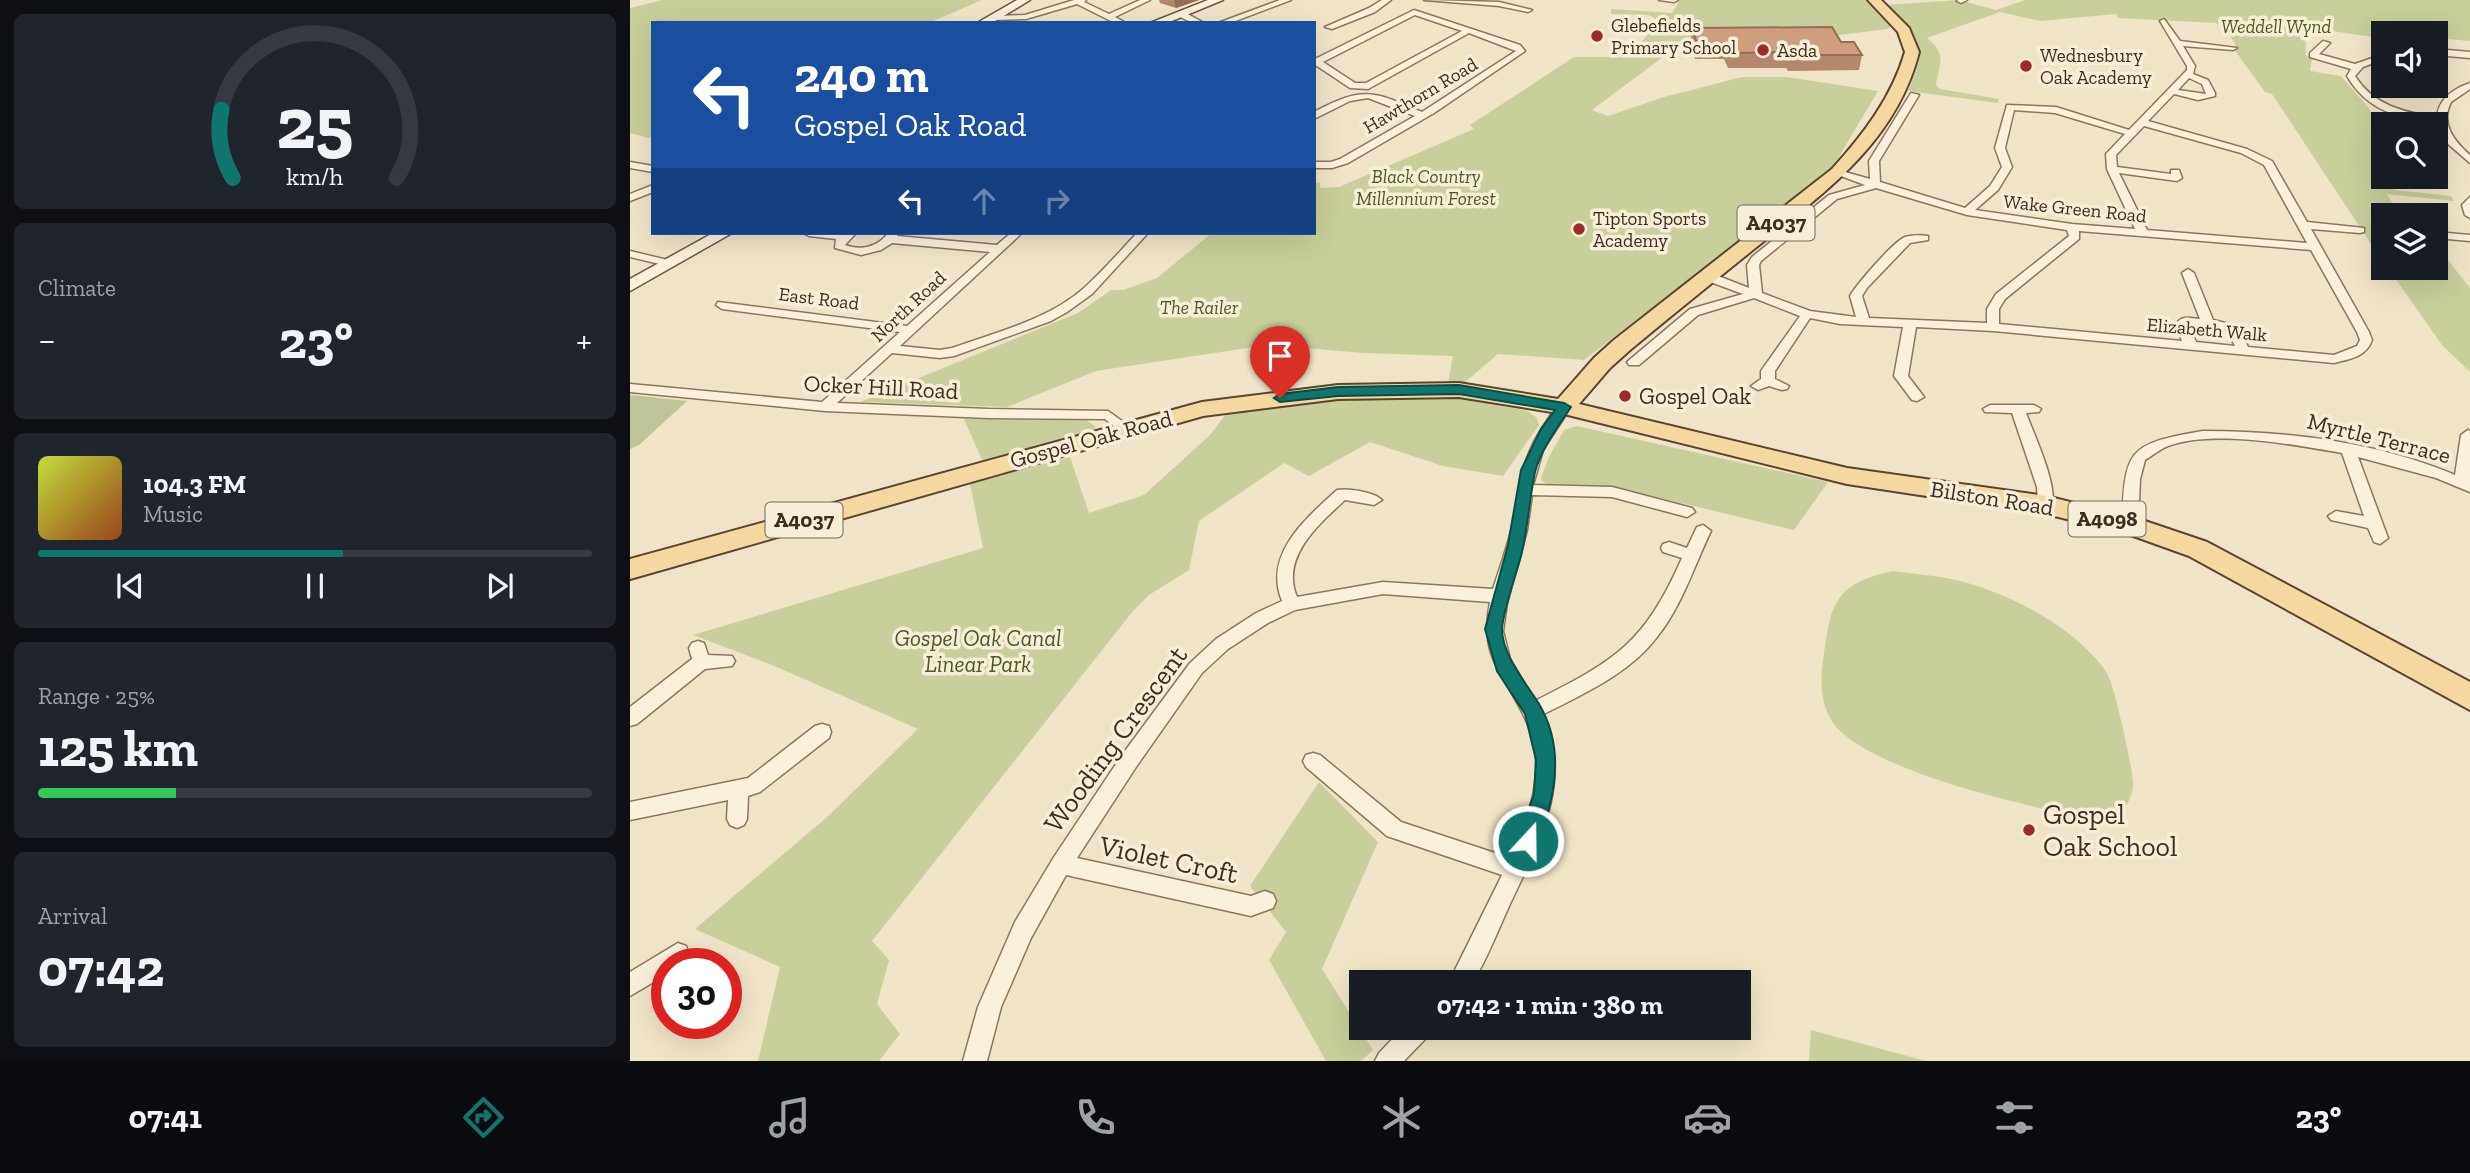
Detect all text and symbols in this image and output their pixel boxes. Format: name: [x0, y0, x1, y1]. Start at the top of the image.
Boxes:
place label: Glebefields Primary School: [1611, 14, 1736, 59]
park label: Weddell Wynd: [2221, 15, 2331, 38]
map controls: [2371, 21, 2448, 280]
button: sound: [2371, 21, 2448, 98]
marker: Glebefields Primary School: [1589, 28, 1605, 44]
place label: Asda: [1777, 39, 1817, 62]
marker: Asda: [1755, 42, 1771, 58]
place label: Wednesbury Oak Academy: [2040, 44, 2152, 89]
text: 240 m: [794, 46, 929, 105]
icon: left: [679, 49, 770, 140]
street label: Hawthorn Road: [1359, 52, 1482, 139]
marker: Wednesbury Oak Academy: [2018, 58, 2034, 74]
text: 25: [276, 79, 354, 167]
text: Gospel Oak Road: [794, 106, 1026, 144]
button: search: [2371, 112, 2448, 189]
text: km/h: [286, 161, 344, 191]
park label: Black Country Millennium Forest: [1356, 165, 1497, 210]
icon: left: [892, 182, 930, 220]
icon: ahead: [965, 182, 1003, 220]
icon: right: [1038, 182, 1076, 220]
street label: Wake Green Road: [2002, 190, 2148, 228]
button: layers: [2371, 203, 2448, 280]
road number: A4037: [1738, 206, 1814, 241]
place label: Tipton Sports Academy: [1593, 207, 1706, 252]
marker: Tipton Sports Academy: [1571, 221, 1587, 237]
street label: North Road: [866, 266, 951, 347]
text: Climate: [38, 274, 116, 302]
street label: East Road: [777, 282, 861, 315]
park label: The Railer: [1160, 296, 1239, 319]
text: 23°: [279, 309, 353, 371]
street label: Elizabeth Walk: [2146, 313, 2268, 346]
text: −: [38, 317, 56, 363]
text: +: [576, 317, 592, 363]
pin: [1250, 326, 1310, 398]
icon: arrive: [1261, 337, 1299, 375]
street label: Ocker Hill Road: [803, 369, 959, 405]
place label: Gospel Oak: [1639, 382, 1751, 410]
marker: Gospel Oak: [1617, 388, 1633, 404]
street label: Gospel Oak Road: [1007, 404, 1176, 474]
street label: Myrtle Terrace: [2304, 407, 2454, 469]
text: 104.3 FM: [143, 468, 246, 500]
street label: Bilston Road: [1928, 474, 2056, 522]
text: Music: [143, 500, 203, 528]
road number: A4098: [2068, 502, 2146, 536]
road number: A4037: [766, 503, 842, 538]
icon: previous: [111, 567, 149, 605]
icon: pause: [296, 567, 334, 605]
icon: next: [481, 567, 519, 605]
park label: Gospel Oak Canal Linear Park: [894, 624, 1062, 678]
street label: Wooding Crescent: [1037, 639, 1194, 839]
text: Range · 25%: [38, 682, 155, 710]
text: 125 km: [38, 717, 198, 779]
place label: Gospel Oak School: [2043, 798, 2177, 863]
position arrow: [1491, 804, 1565, 878]
marker: Gospel Oak School: [2021, 822, 2037, 838]
street label: Violet Croft: [1096, 829, 1242, 890]
text: Arrival: [38, 902, 107, 930]
text: 07:42: [38, 937, 164, 999]
speed limit sign: 30: [651, 948, 742, 1039]
text: 07:42 · 1 min · 380 m: [1437, 989, 1663, 1021]
icon: directions: [459, 1093, 508, 1142]
icon: music: [765, 1093, 814, 1142]
icon: phone: [1071, 1093, 1120, 1142]
icon: climate: [1377, 1093, 1426, 1142]
icon: car: [1683, 1093, 1732, 1142]
icon: filters: [1990, 1093, 2039, 1142]
text: 07:41: [129, 1098, 202, 1136]
text: 23°: [2296, 1098, 2341, 1136]

